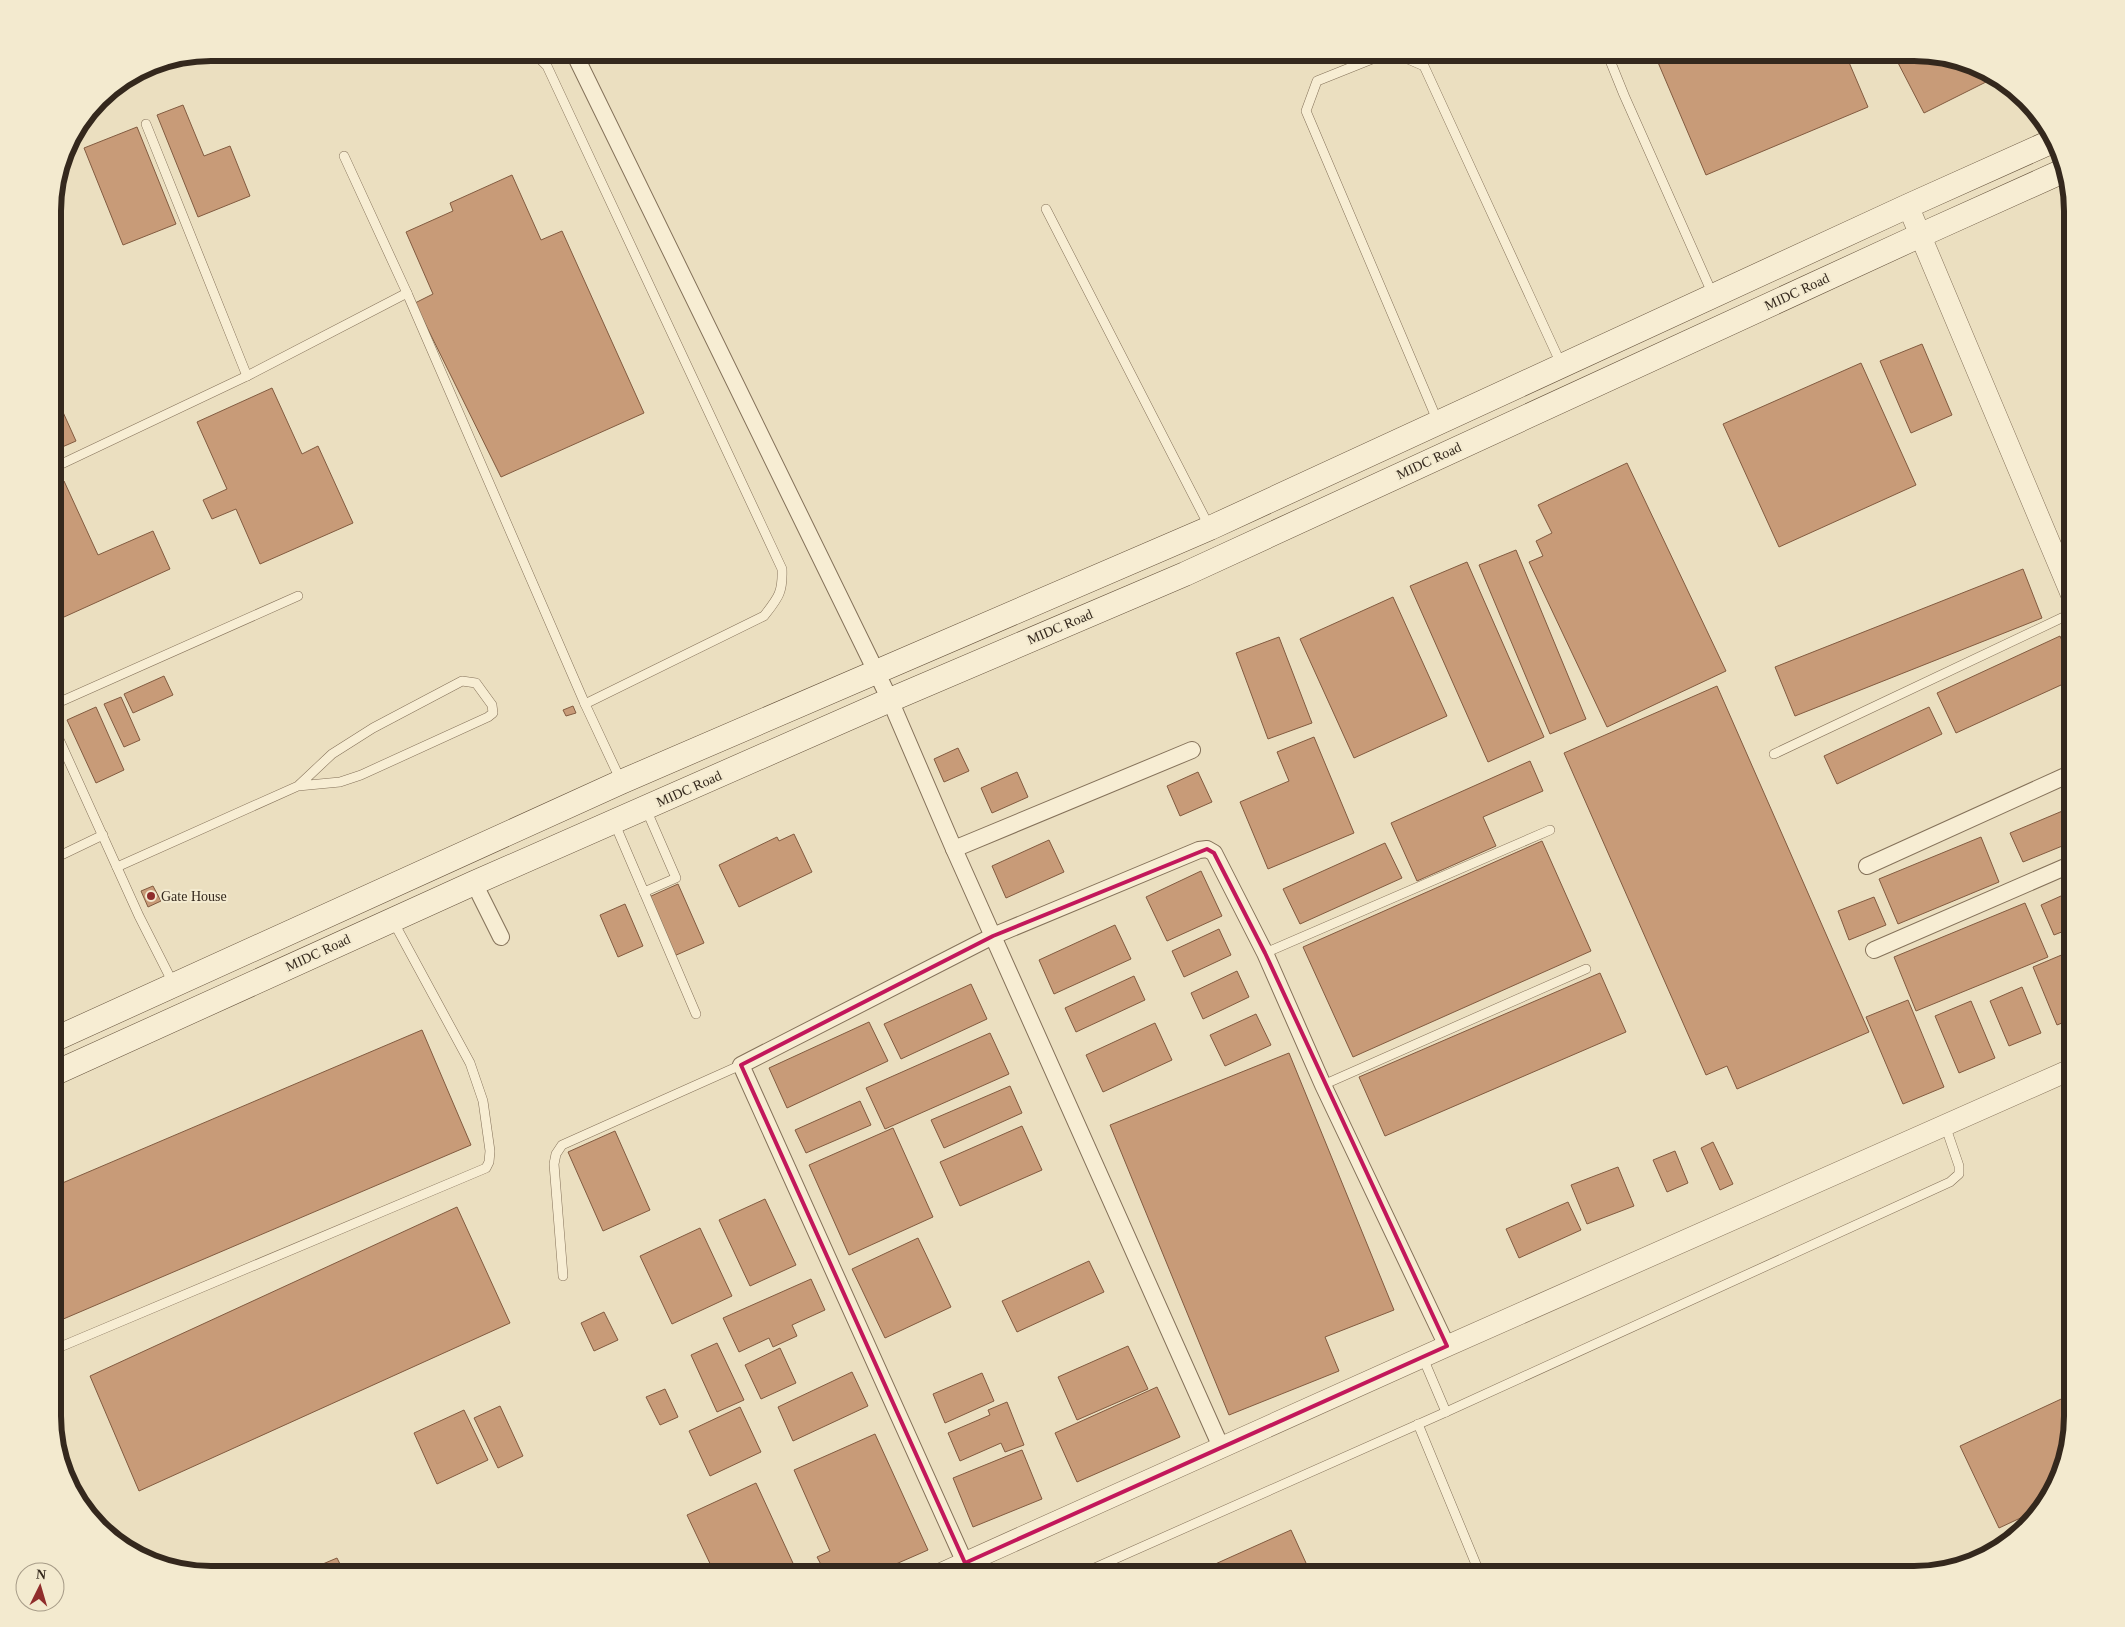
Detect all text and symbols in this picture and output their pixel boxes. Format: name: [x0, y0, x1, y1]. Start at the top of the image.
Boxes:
street label: MIDC Road: [1762, 270, 1832, 314]
street label: MIDC Road: [1394, 439, 1464, 483]
street label: MIDC Road: [1025, 606, 1095, 648]
street label: MIDC Road: [654, 768, 724, 810]
place label: Gate House: [161, 889, 227, 904]
marker: Gate House: [145, 890, 157, 902]
street label: MIDC Road: [283, 931, 353, 975]
north arrow: [15, 1562, 65, 1612]
text: N: [35, 1567, 47, 1582]

